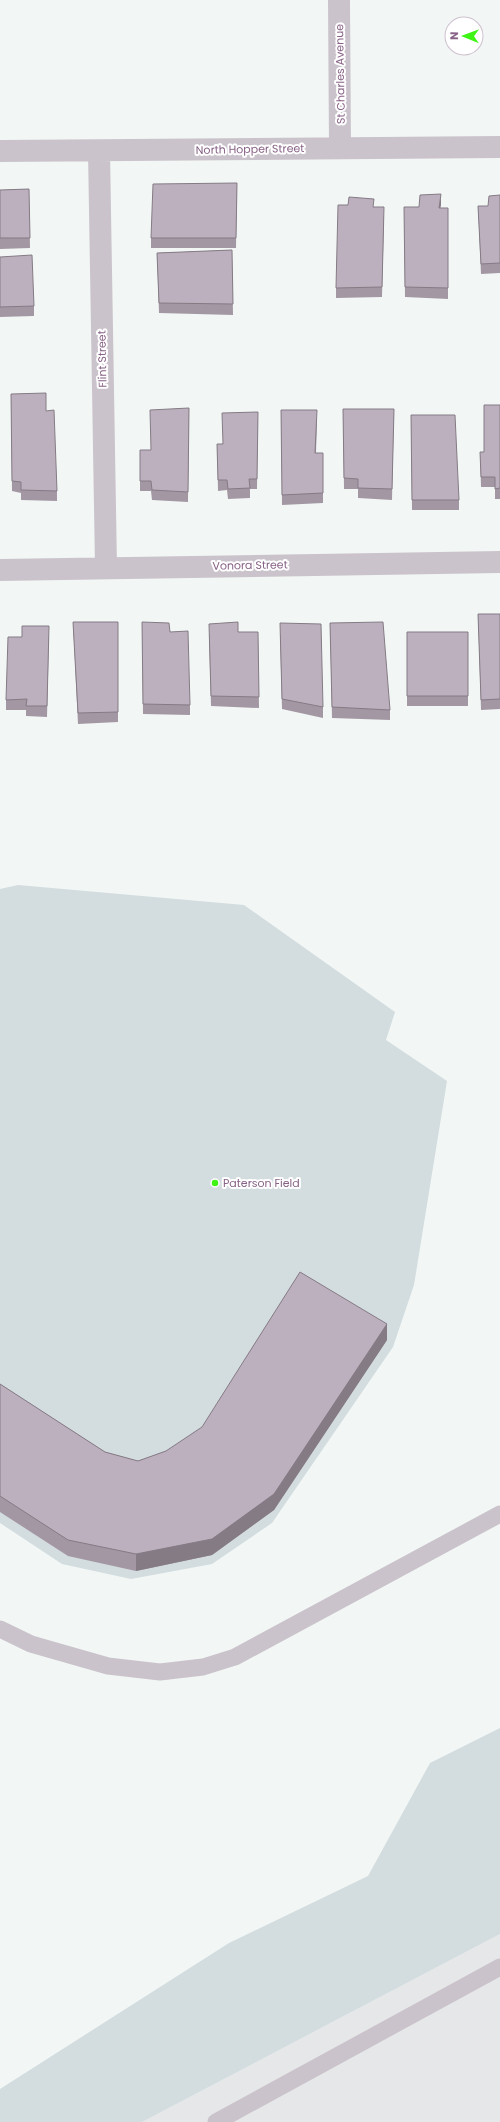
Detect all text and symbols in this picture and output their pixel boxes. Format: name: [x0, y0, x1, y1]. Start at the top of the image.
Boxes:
north arrow: [444, 16, 484, 56]
street label: St Charles Avenue: [331, 24, 349, 124]
text: N: [446, 32, 462, 40]
street label: North Hopper Street: [196, 140, 304, 158]
street label: Flint Street: [94, 330, 110, 388]
street label: Vonora Street: [212, 556, 288, 574]
place label: Paterson Field: [223, 1175, 300, 1191]
marker: Paterson Field: [210, 1178, 220, 1188]

